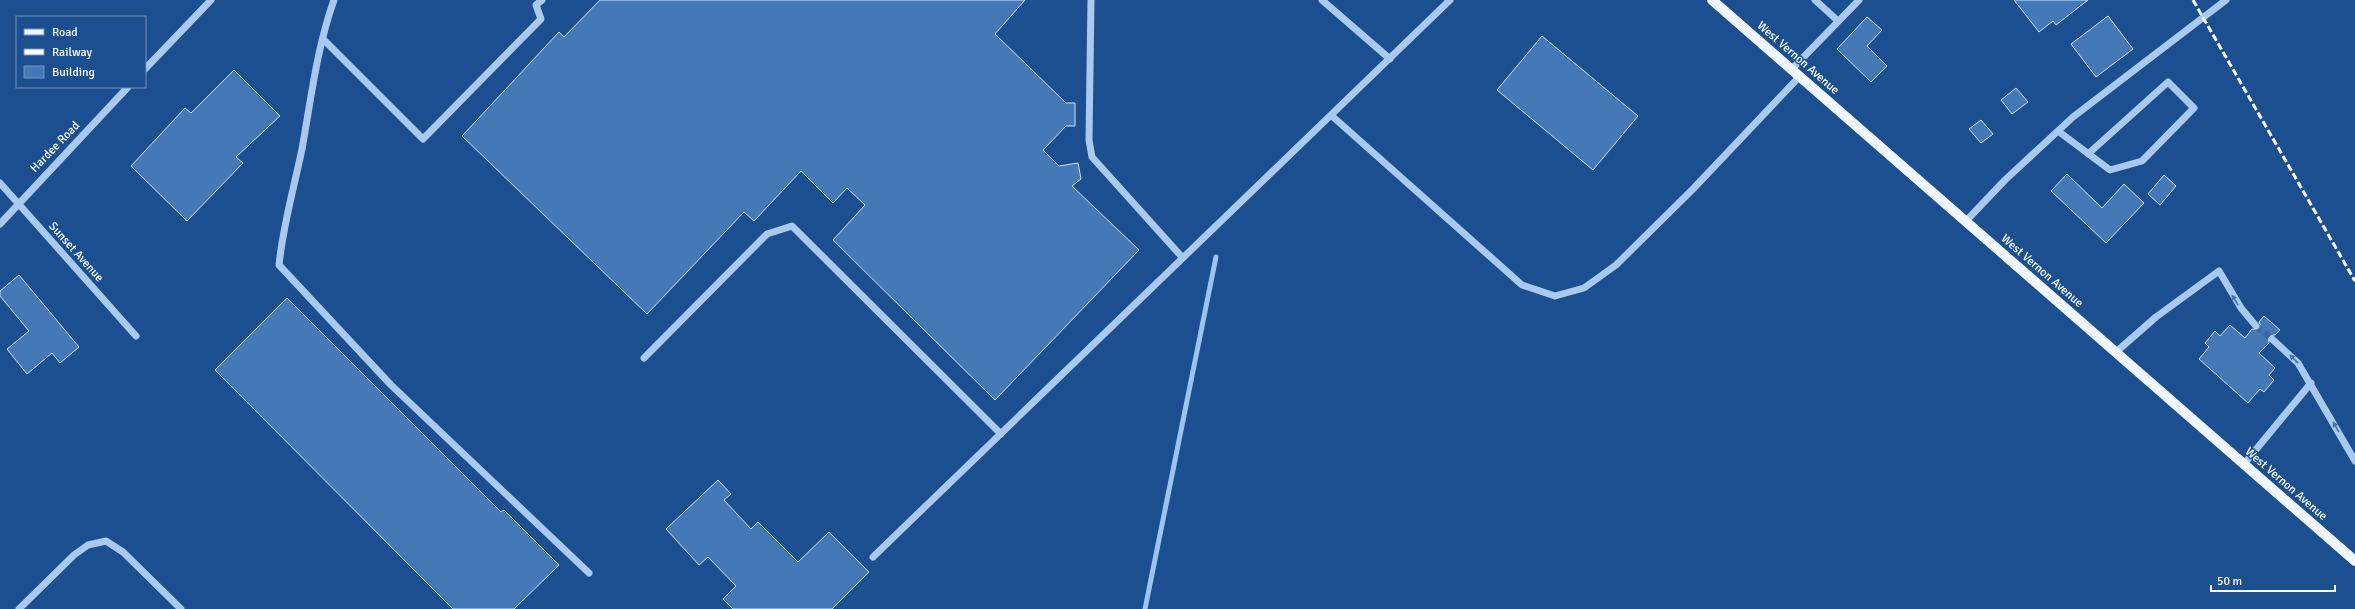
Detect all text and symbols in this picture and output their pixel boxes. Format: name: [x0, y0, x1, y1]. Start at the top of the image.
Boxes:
legend: [16, 16, 146, 88]
street label: West Vernon Avenue: [1754, 18, 1842, 98]
text: Road: [52, 25, 78, 40]
text: Railway: [52, 45, 92, 60]
text: Building: [52, 65, 95, 80]
street label: Hardee Road: [27, 118, 83, 176]
street label: Sunset Avenue: [45, 219, 107, 285]
street label: West Vernon Avenue: [1998, 231, 2086, 311]
one-way arrow: [2231, 295, 2239, 305]
one-way arrow: [2289, 354, 2299, 364]
one-way arrow: [2332, 421, 2339, 433]
street label: West Vernon Avenue: [2242, 444, 2330, 524]
scale bar: [2211, 567, 2335, 593]
text: 50 m: [2217, 574, 2242, 589]

